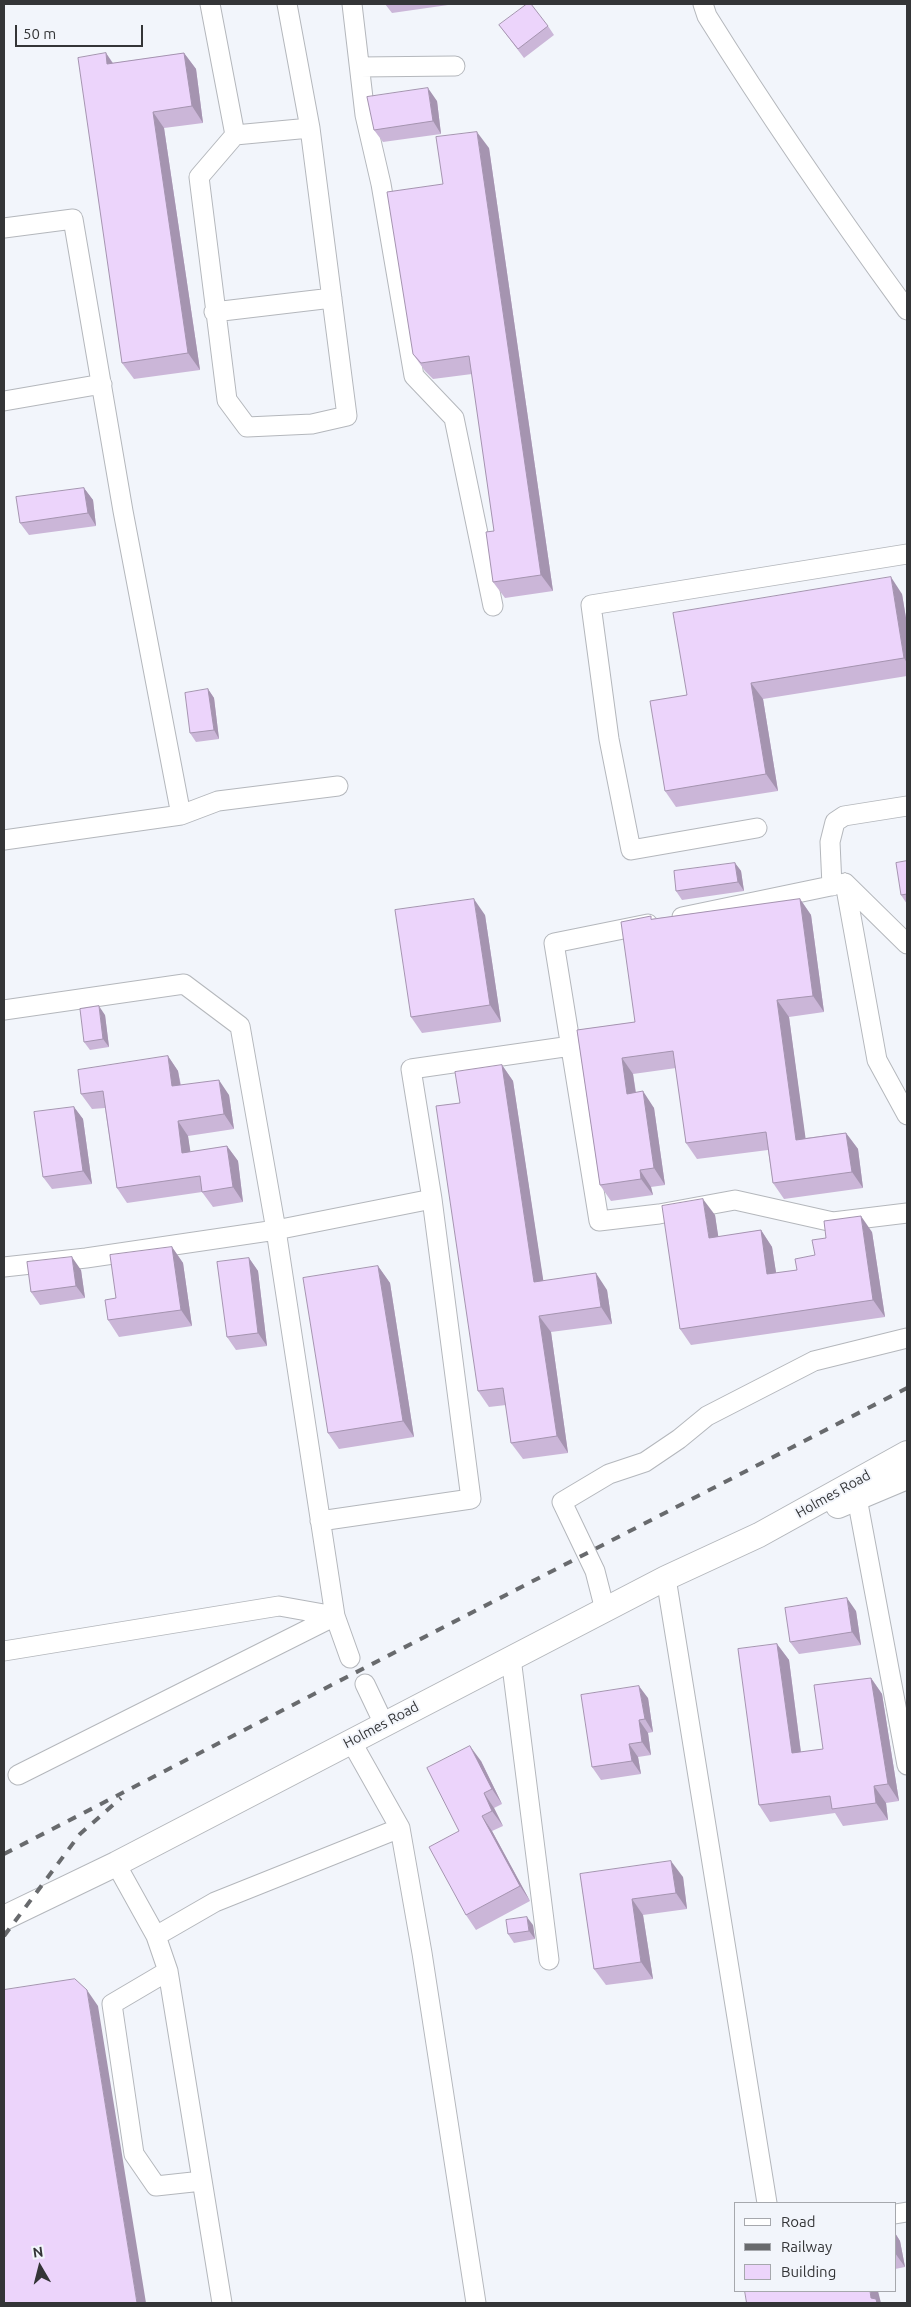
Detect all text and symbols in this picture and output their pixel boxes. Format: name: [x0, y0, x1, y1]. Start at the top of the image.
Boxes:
scale bar: [18, 15, 145, 47]
text: 50 m: [23, 25, 56, 42]
street label: Holmes Road: [793, 1467, 873, 1521]
street label: Holmes Road: [340, 1698, 422, 1752]
legend: [734, 2202, 896, 2292]
text: Road: [781, 2213, 816, 2230]
text: Railway: [781, 2238, 832, 2255]
north arrow: [15, 2242, 65, 2292]
text: N: [32, 2243, 44, 2261]
text: Building: [781, 2263, 836, 2280]

